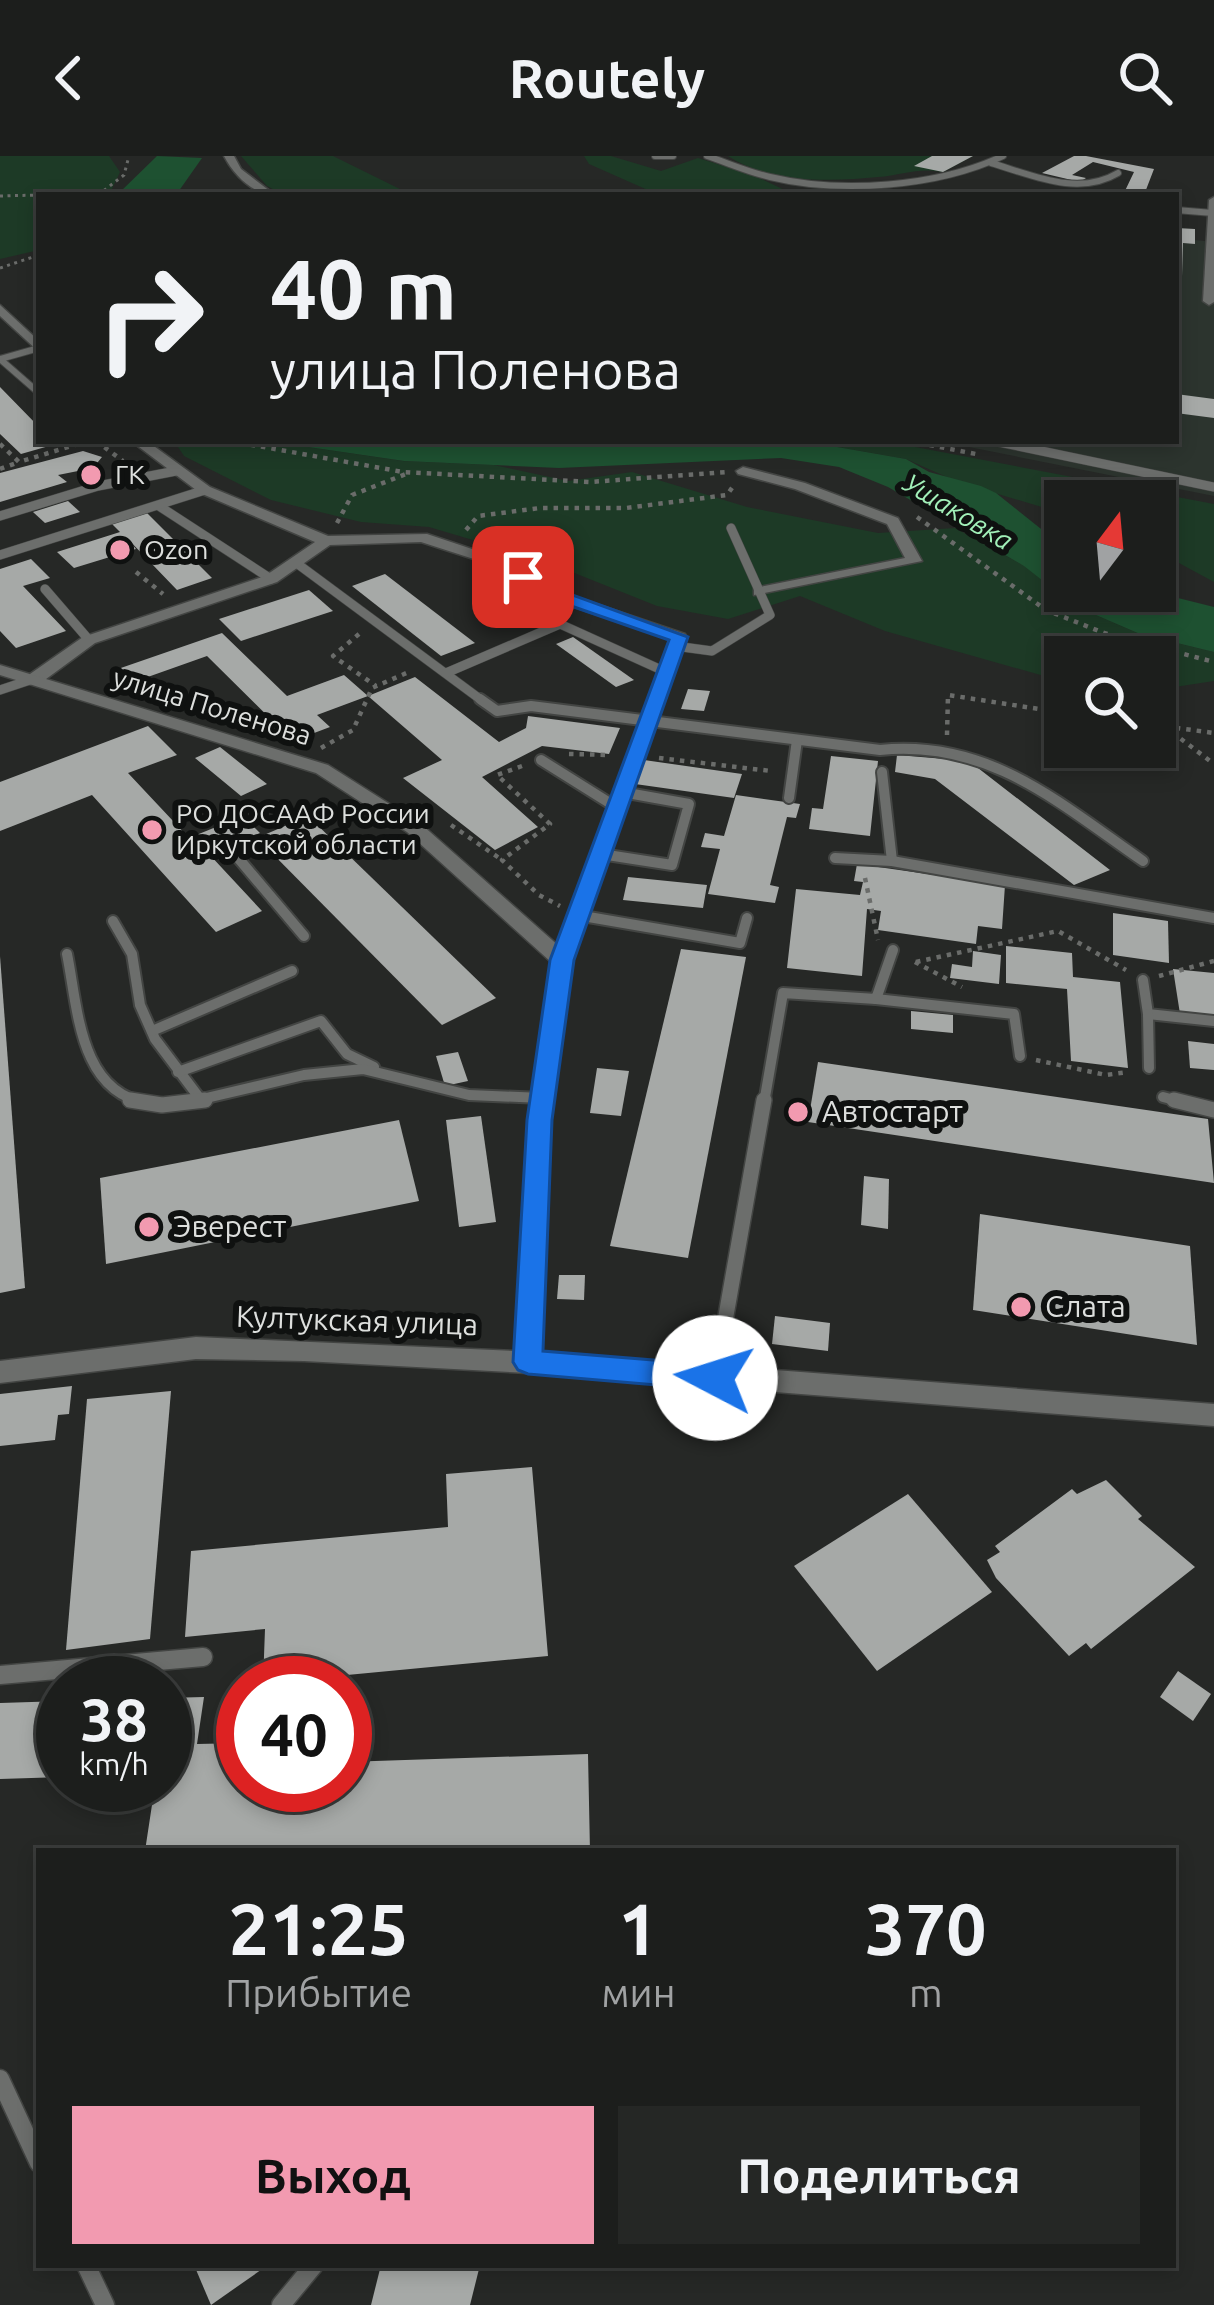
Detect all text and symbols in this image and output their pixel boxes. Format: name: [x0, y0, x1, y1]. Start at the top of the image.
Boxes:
icon: back: [36, 45, 102, 111]
icon: search: [1112, 45, 1178, 111]
text: Routely: [509, 48, 705, 108]
icon: right: [72, 240, 228, 396]
text: 40 m: [270, 241, 457, 335]
text: улица Поленова: [270, 339, 681, 399]
place label: ГК: [115, 459, 145, 489]
marker: ГК: [78, 462, 104, 488]
water label: Ушаковка: [898, 467, 1018, 555]
north arrow: [1044, 480, 1176, 612]
map controls: [1044, 480, 1176, 768]
pin: [472, 526, 574, 628]
place label: Ozon: [144, 534, 208, 564]
marker: Ozon: [107, 537, 133, 563]
icon: arrive: [490, 544, 556, 610]
button: search: [1044, 636, 1176, 768]
street label: улица Поленова: [110, 662, 315, 750]
place label: РО ДОСААФ России Иркутской области: [176, 798, 430, 859]
marker: РО ДОСААФ России Иркутской области: [139, 817, 165, 843]
place label: Автостарт: [822, 1094, 963, 1128]
marker: Автостарт: [785, 1099, 811, 1125]
place label: Эверест: [173, 1209, 286, 1243]
marker: Эверест: [136, 1214, 162, 1240]
place label: Слата: [1045, 1289, 1126, 1323]
marker: Слата: [1008, 1294, 1034, 1320]
street label: Култукская улица: [236, 1299, 479, 1341]
position arrow: [652, 1315, 778, 1441]
speed limit sign: 40: [216, 1656, 372, 1812]
text: 38: [80, 1685, 148, 1752]
text: km/h: [79, 1747, 149, 1781]
text: 21:25: [229, 1888, 409, 1969]
text: 1: [618, 1888, 659, 1969]
text: 370: [865, 1888, 987, 1969]
text: Прибытие: [225, 1971, 412, 2014]
text: мин: [601, 1971, 675, 2014]
text: m: [909, 1971, 943, 2014]
button: Выход: [72, 2106, 594, 2244]
button: Поделиться: [618, 2106, 1140, 2244]

